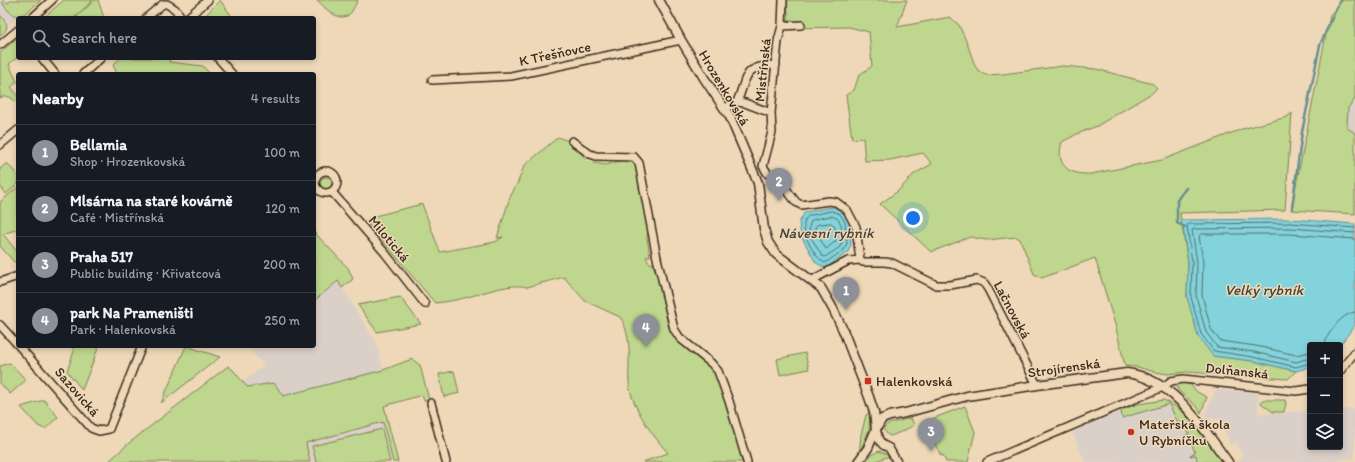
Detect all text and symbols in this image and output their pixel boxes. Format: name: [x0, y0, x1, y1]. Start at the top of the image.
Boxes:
search box: [16, 16, 316, 60]
icon: search: [30, 27, 52, 49]
text: Search here: [62, 29, 137, 47]
street label: Mistřínská: [751, 37, 775, 103]
street label: K Třešňovce: [518, 38, 593, 70]
street label: Hrozenkovská: [695, 47, 754, 129]
text: Nearby: [32, 88, 84, 108]
text: 4 results: [251, 91, 300, 106]
text: Bellamia: [70, 136, 127, 154]
text: 1: [42, 145, 48, 160]
text: 100 m: [264, 145, 300, 160]
text: Shop · Hrozenkovská: [70, 154, 185, 169]
pin: 2: [766, 168, 792, 201]
text: Mlsárna na staré kovárně: [70, 192, 233, 210]
text: 2: [42, 201, 48, 216]
text: 120 m: [265, 201, 300, 216]
your location: [903, 208, 923, 228]
text: Café · Mistřínská: [70, 210, 164, 225]
street label: Milotická: [365, 212, 414, 266]
water label: Návesní rybník: [778, 224, 875, 242]
text: Praha 517: [70, 248, 133, 266]
text: 3: [41, 257, 49, 272]
text: 200 m: [263, 257, 300, 272]
text: Public building · Křivatcová: [70, 266, 221, 281]
pin: 1: [833, 277, 859, 310]
street label: Lačnovská: [990, 278, 1035, 343]
water label: Velký rybník: [1225, 281, 1305, 299]
text: park Na Prameništi: [70, 304, 193, 322]
text: 4: [41, 313, 49, 328]
text: 250 m: [264, 313, 300, 328]
pin: 4: [633, 314, 659, 347]
text: Park · Halenkovská: [70, 322, 176, 337]
map controls: [1307, 342, 1343, 450]
button: +: [1307, 342, 1343, 378]
street label: Strojírenská: [1027, 354, 1102, 382]
street label: Dolňanská: [1205, 359, 1270, 383]
street label: Sazovická: [51, 364, 104, 421]
place label: Halenkovská: [876, 373, 953, 390]
marker: Halenkovská: [863, 376, 873, 386]
button: −: [1307, 378, 1343, 414]
button: layers: [1307, 414, 1343, 450]
place label: Mateřská škola U Rybníčku: [1139, 416, 1230, 449]
pin: 3: [918, 418, 944, 451]
marker: Mateřská škola U Rybníčku: [1126, 427, 1136, 437]

